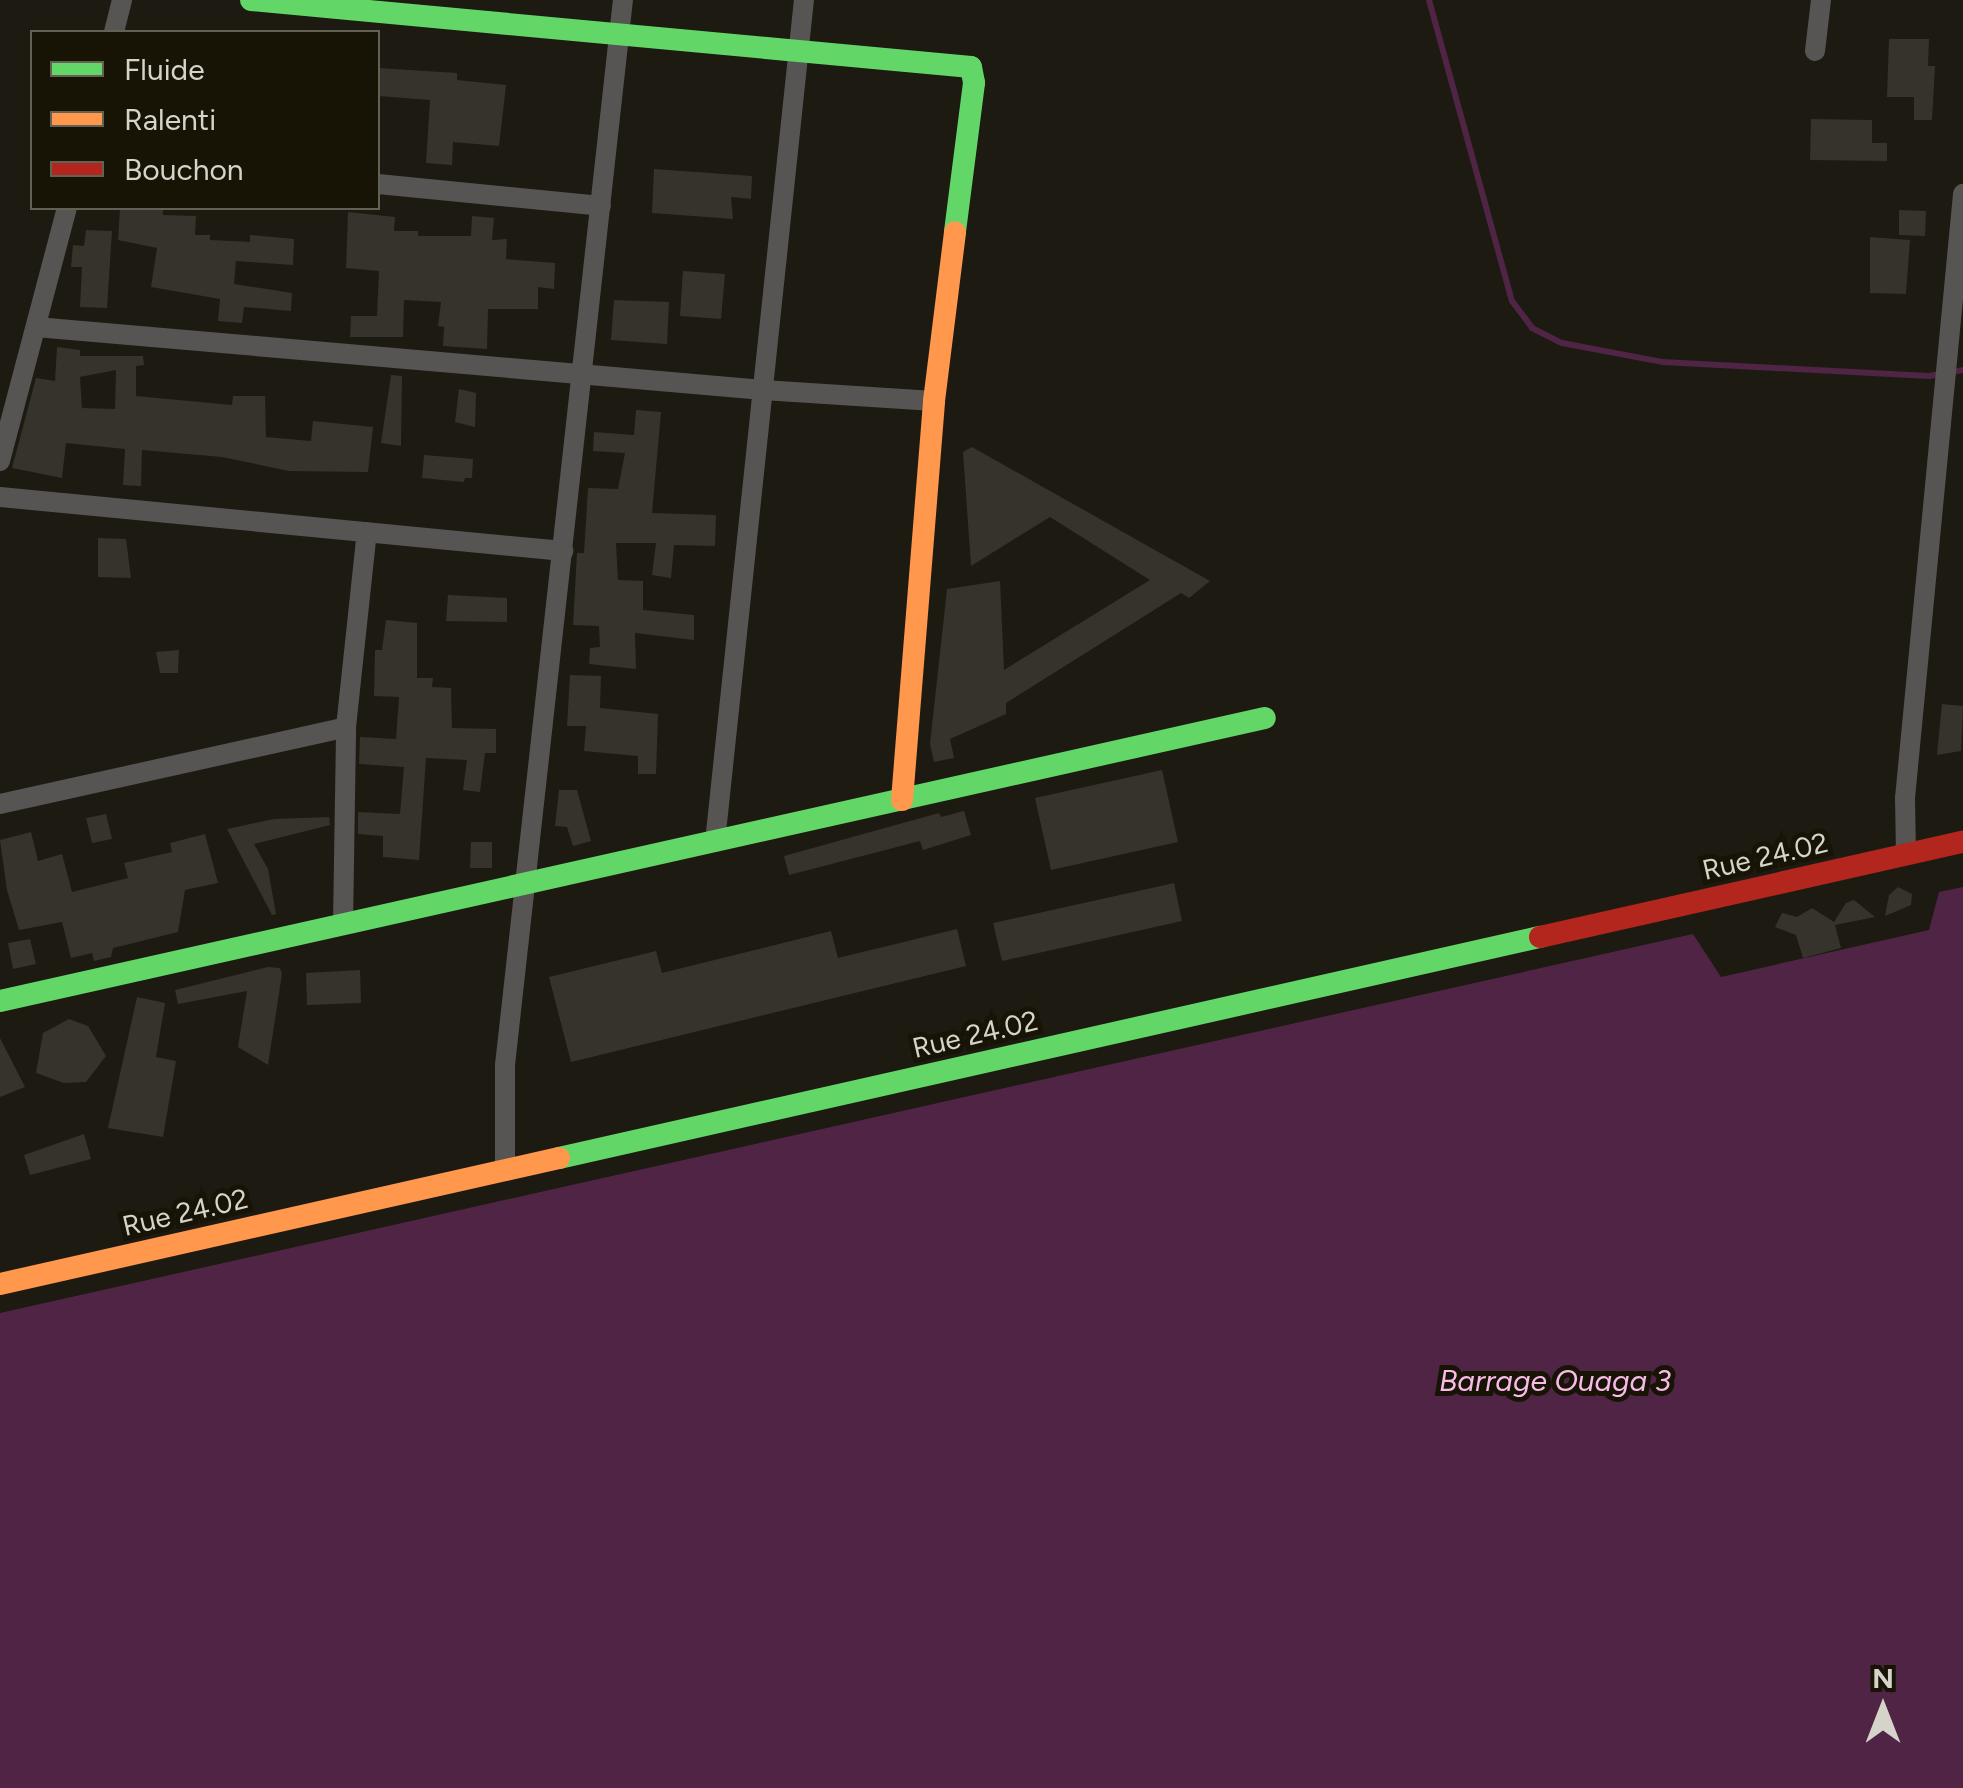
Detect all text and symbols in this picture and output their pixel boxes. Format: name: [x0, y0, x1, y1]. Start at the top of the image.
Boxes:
legend: [30, 30, 380, 210]
text: Fluide: [124, 51, 205, 88]
text: Ralenti: [124, 101, 216, 138]
text: Bouchon: [124, 151, 244, 188]
street label: Rue 24.02: [1699, 825, 1831, 887]
street label: Rue 24.02: [909, 1003, 1041, 1065]
street label: Rue 24.02: [119, 1181, 251, 1243]
water label: Barrage Ouaga 3: [1439, 1363, 1671, 1399]
north arrow: [1833, 1658, 1933, 1758]
text: N: [1872, 1661, 1894, 1695]

